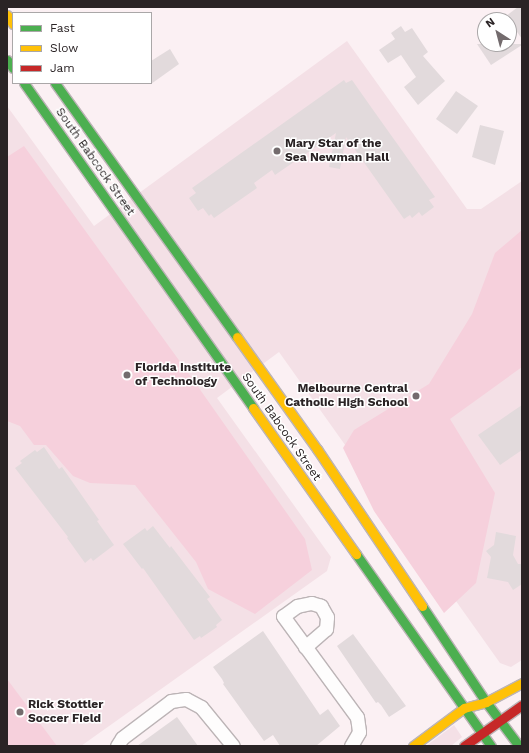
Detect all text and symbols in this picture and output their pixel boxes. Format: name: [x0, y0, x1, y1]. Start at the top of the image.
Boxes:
legend: [12, 12, 152, 84]
north arrow: [477, 12, 517, 52]
text: N: [483, 15, 497, 30]
text: Fast: [50, 21, 75, 35]
text: Slow: [50, 41, 78, 55]
text: Jam: [50, 61, 75, 75]
street label: South Babcock Street: [52, 105, 138, 219]
place label: Mary Star of the Sea Newman Hall: [285, 137, 389, 165]
marker: Mary Star of the Sea Newman Hall: [272, 146, 282, 156]
place label: Florida Institute of Technology: [135, 361, 231, 389]
marker: Florida Institute of Technology: [122, 370, 132, 380]
street label: South Babcock Street: [238, 370, 324, 484]
place label: Melbourne Central Catholic High School: [285, 382, 408, 410]
marker: Melbourne Central Catholic High School: [411, 391, 421, 401]
place label: Rick Stottler Soccer Field: [28, 698, 104, 726]
marker: Rick Stottler Soccer Field: [15, 707, 25, 717]

